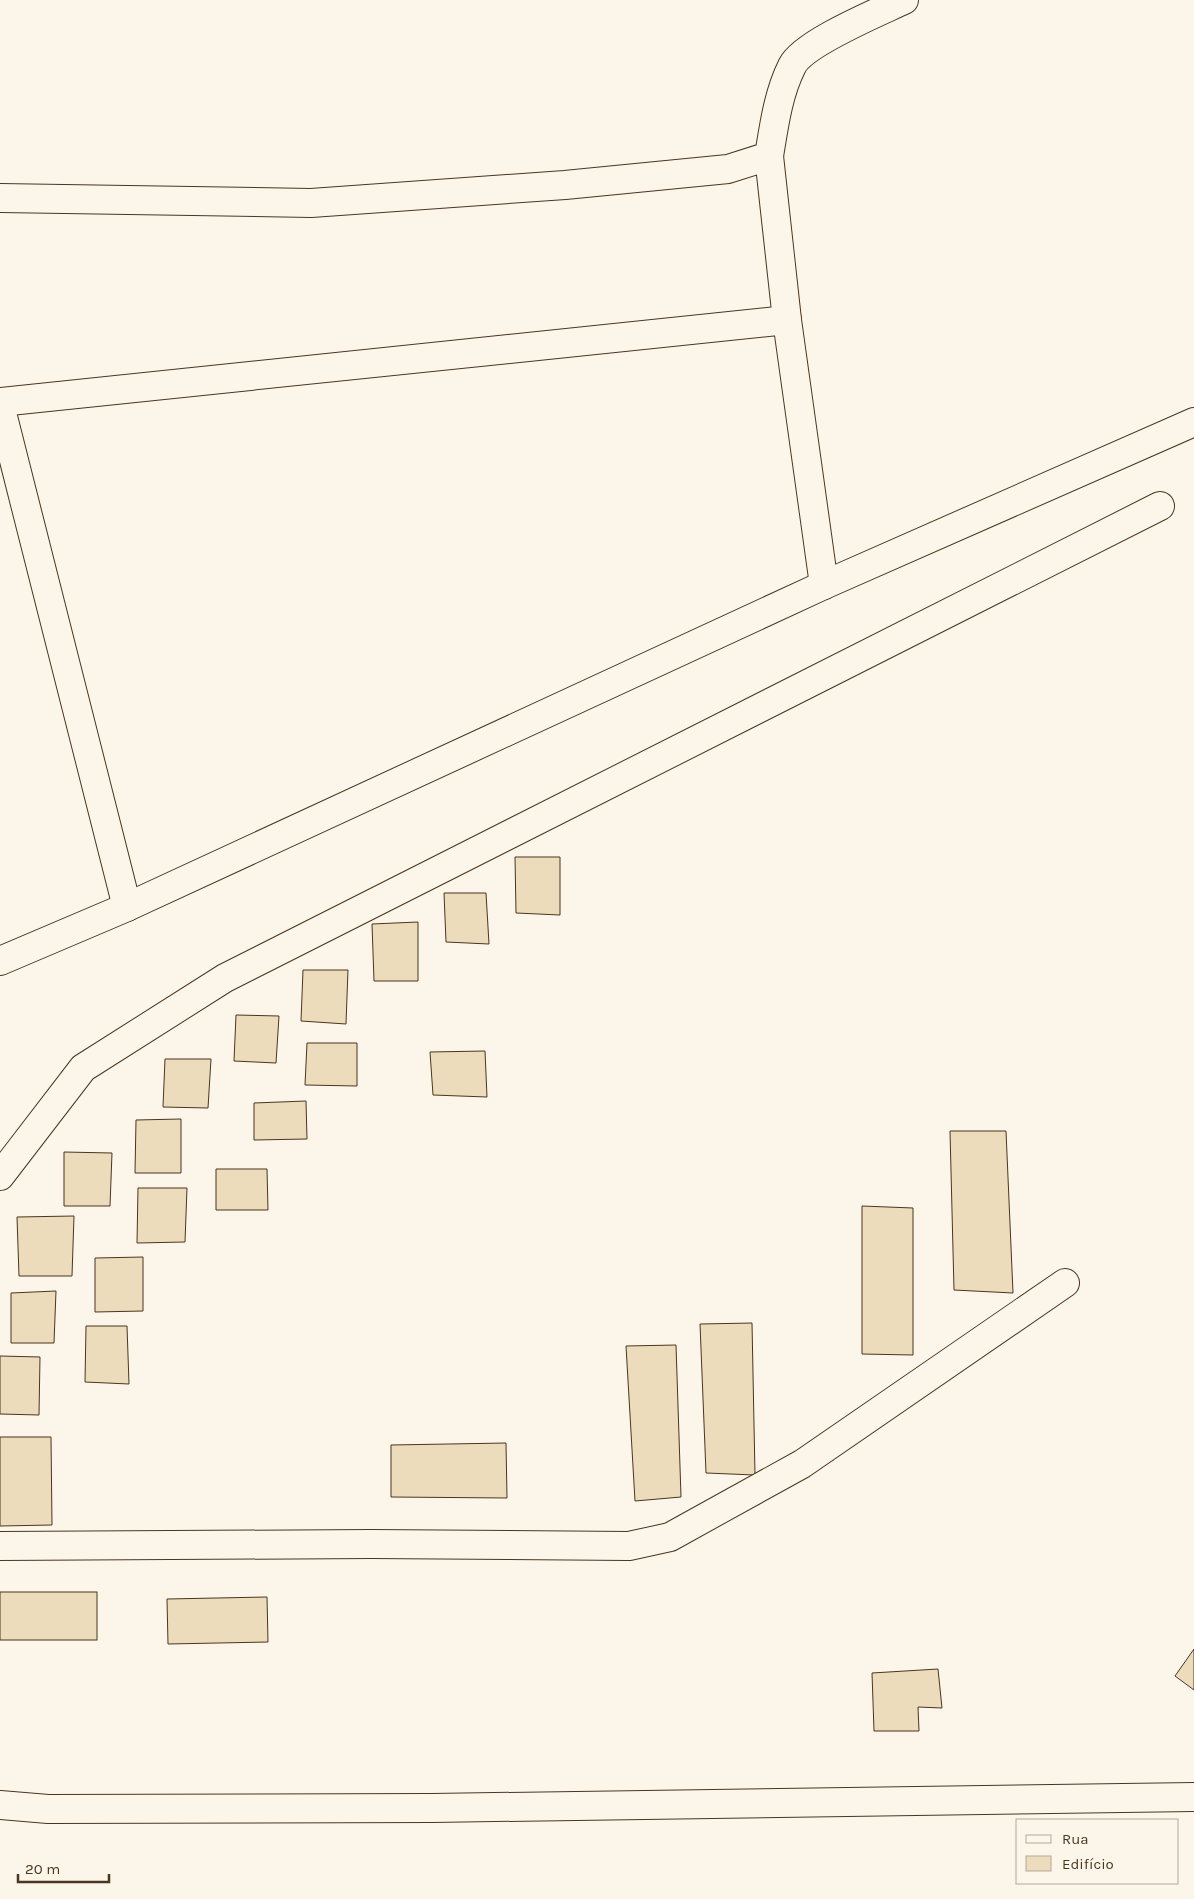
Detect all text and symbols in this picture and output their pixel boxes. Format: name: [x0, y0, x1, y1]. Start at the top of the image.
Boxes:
legend: [1016, 1819, 1179, 1884]
text: Rua: [1062, 1830, 1089, 1848]
scale bar: [18, 1852, 109, 1884]
text: Edifício: [1062, 1855, 1114, 1873]
text: 20 m: [25, 1860, 60, 1878]

